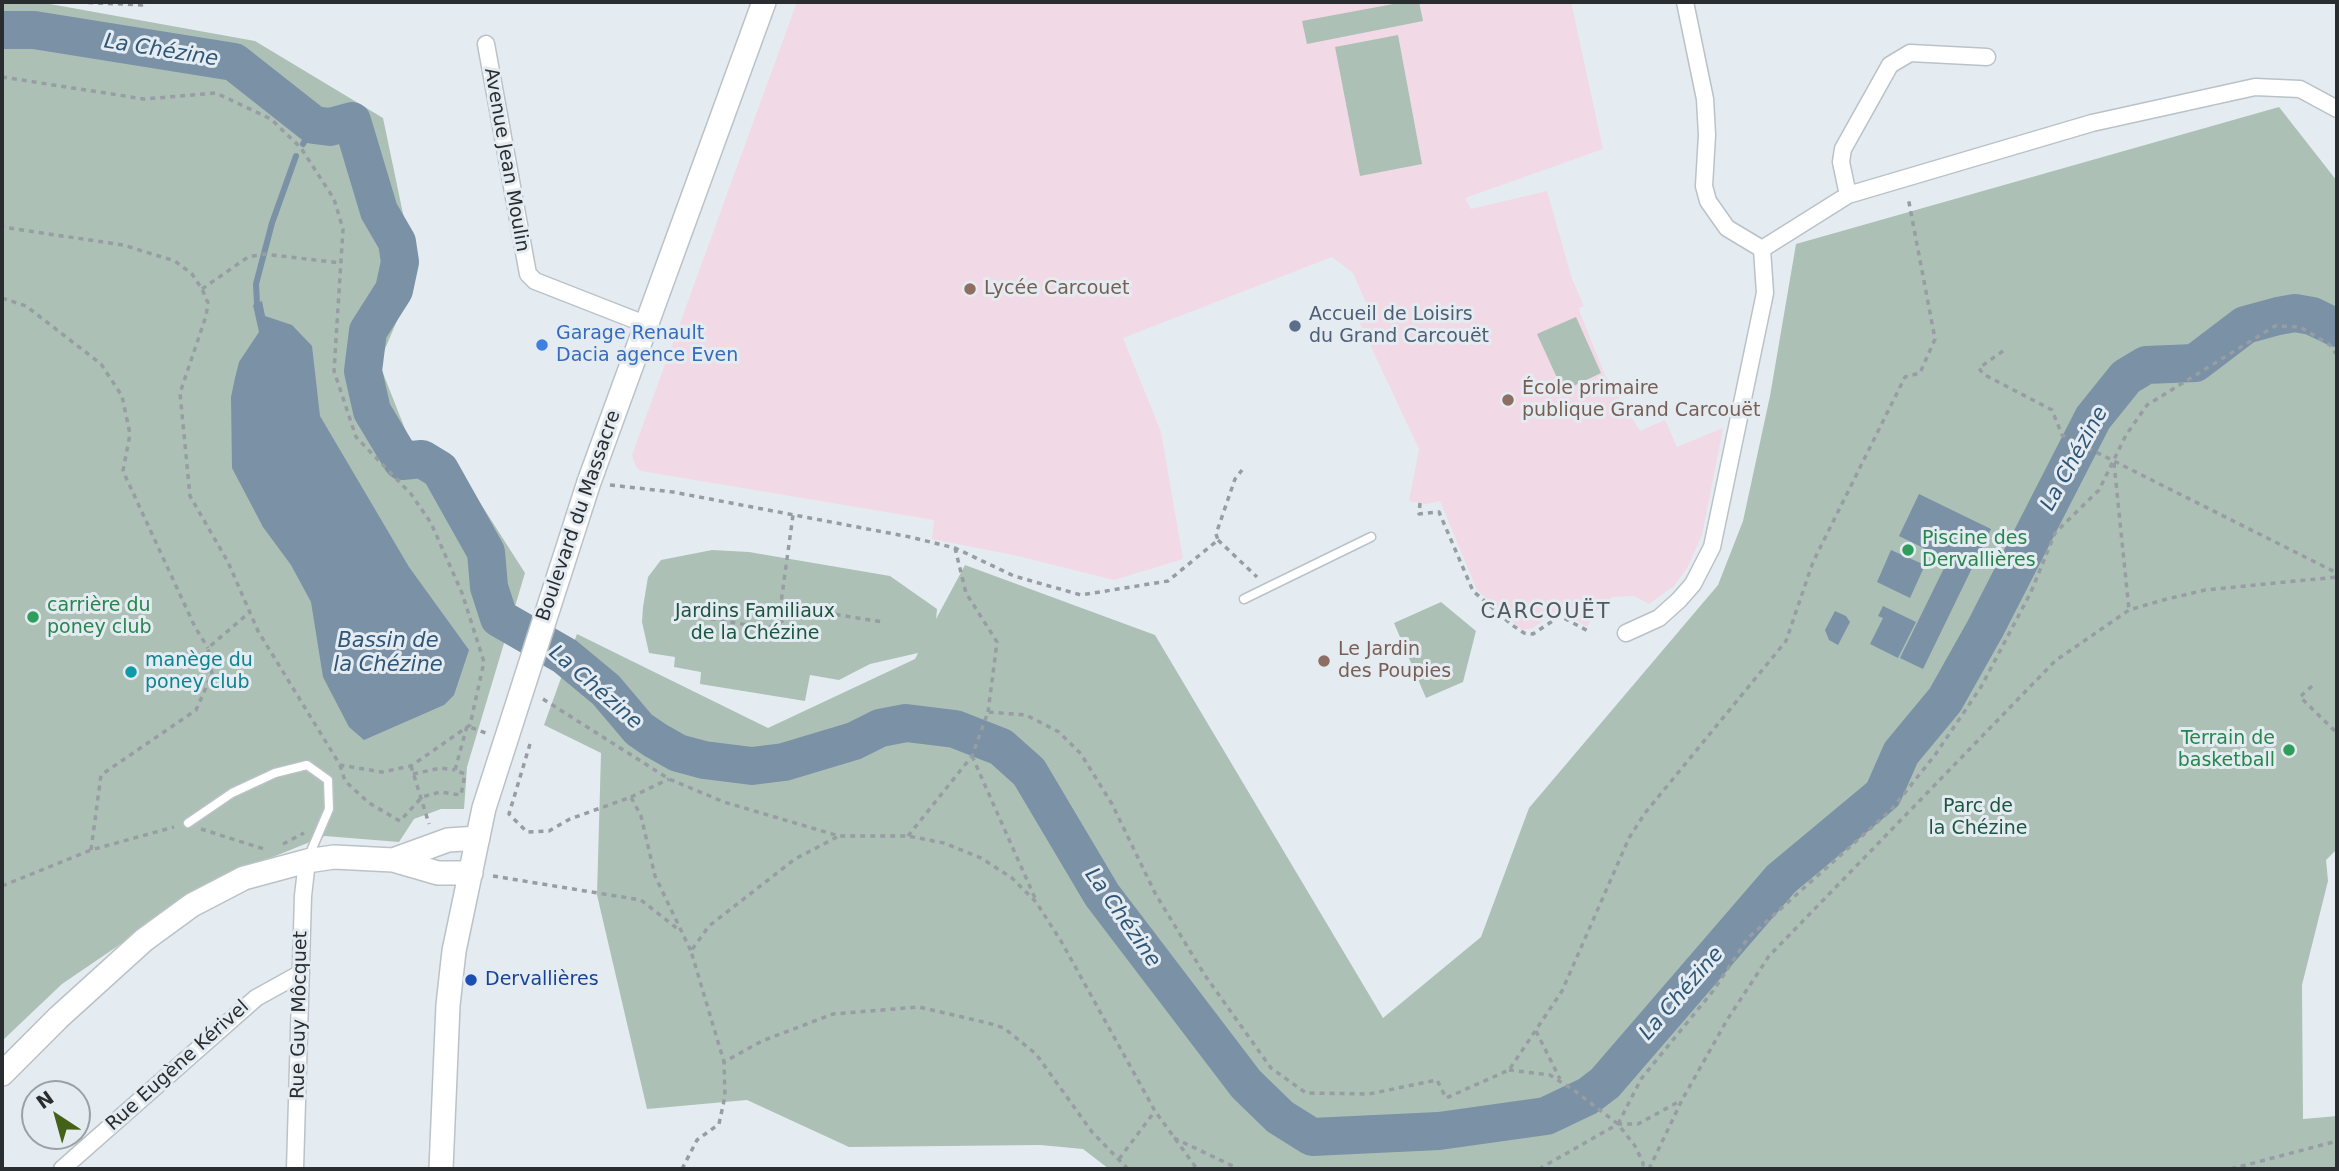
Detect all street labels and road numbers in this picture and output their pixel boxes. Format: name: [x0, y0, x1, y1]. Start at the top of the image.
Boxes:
street label: Avenue Jean Moulin: [479, 66, 533, 254]
street label: Boulevard du Massacre: [532, 408, 626, 624]
street label: Rue Guy Môcquet: [287, 931, 313, 1099]
street label: Rue Eugène Kérivel: [102, 996, 254, 1136]

